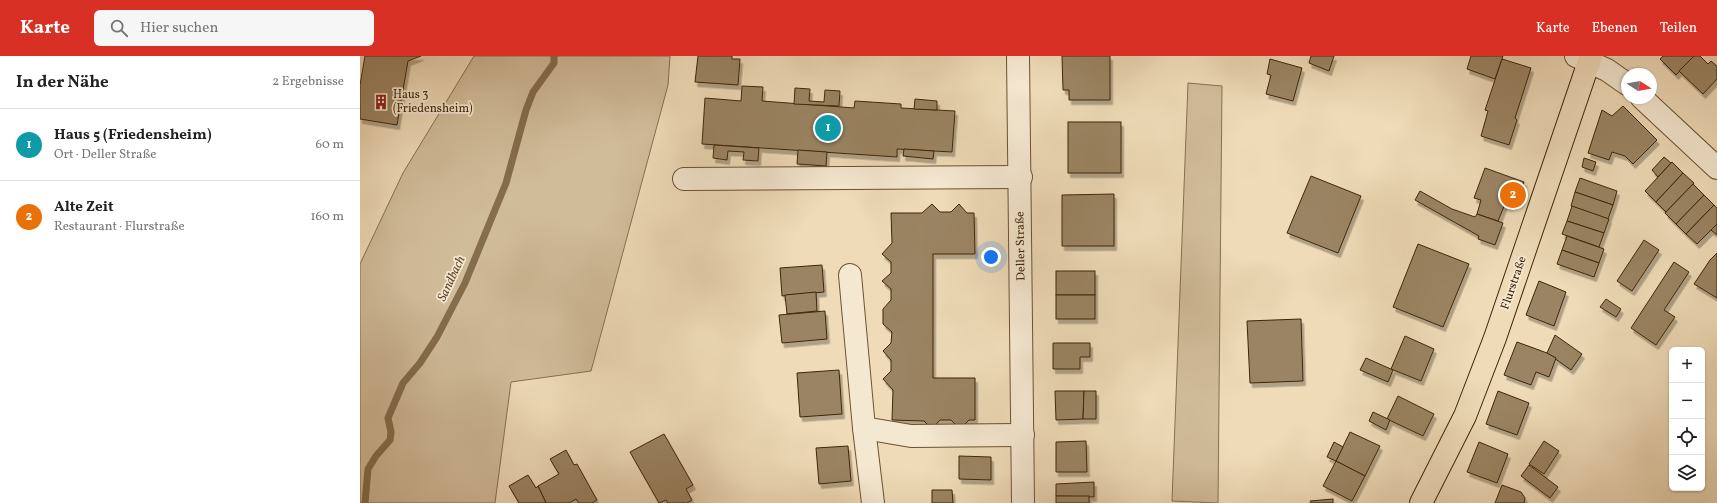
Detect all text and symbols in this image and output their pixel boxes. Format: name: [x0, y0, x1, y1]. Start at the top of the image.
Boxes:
search box: [94, 10, 374, 46]
text: Karte: [20, 15, 70, 41]
icon: search: [108, 17, 130, 39]
text: Hier suchen: [140, 18, 218, 39]
text: Karte: [1536, 19, 1570, 38]
text: Ebenen: [1592, 19, 1638, 38]
text: Teilen: [1660, 19, 1697, 38]
north arrow: [1621, 68, 1657, 104]
text: In der Nähe: [16, 71, 109, 94]
text: 2 Ergebnisse: [272, 73, 344, 91]
place label: Haus 3 (Friedensheim): [393, 87, 473, 117]
building icon: Haus 3 (Friedensheim): [372, 93, 390, 111]
pin: 1: [815, 113, 841, 143]
text: Haus 5 (Friedensheim): [54, 125, 212, 146]
text: 1: [26, 136, 32, 154]
text: 60 m: [316, 136, 344, 154]
text: Ort · Deller Straße: [54, 146, 157, 164]
pin: 2: [1500, 180, 1526, 210]
text: Alte Zeit: [54, 197, 114, 218]
text: 2: [26, 208, 32, 226]
text: 160 m: [310, 208, 344, 226]
street label: Deller Straße: [1012, 211, 1030, 281]
text: Restaurant · Flurstraße: [54, 218, 185, 236]
your location: [981, 247, 1001, 267]
water label: Sandbach: [434, 253, 471, 305]
street label: Flurstraße: [1497, 254, 1531, 312]
map controls: [1669, 347, 1705, 491]
button: +: [1669, 347, 1705, 383]
button: −: [1669, 383, 1705, 419]
button: locate: [1669, 419, 1705, 455]
button: layers: [1669, 455, 1705, 491]

